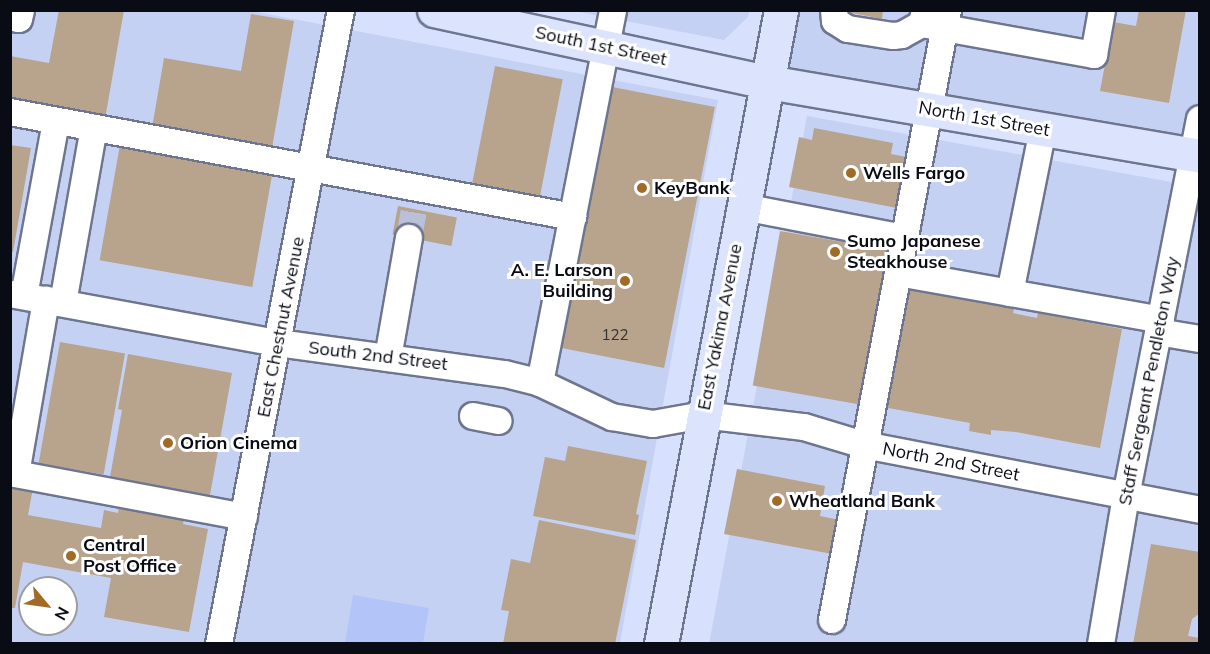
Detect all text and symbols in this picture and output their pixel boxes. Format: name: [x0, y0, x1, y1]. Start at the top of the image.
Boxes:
street label: South 1st Street: [533, 22, 669, 70]
street label: North 1st Street: [917, 97, 1051, 141]
place label: Wells Fargo: [863, 162, 965, 184]
marker: Wells Fargo: [844, 166, 858, 180]
place label: KeyBank: [654, 177, 730, 199]
marker: KeyBank: [635, 181, 649, 195]
place label: Sumo Japanese Steakhouse: [847, 231, 981, 274]
street label: East Chestnut Avenue: [253, 235, 309, 419]
street label: East Yakima Avenue: [693, 242, 747, 412]
marker: Sumo Japanese Steakhouse: [828, 245, 842, 259]
street label: Staff Sergeant Pendleton Way: [1114, 255, 1184, 507]
place label: A. E. Larson Building: [511, 260, 613, 302]
marker: A. E. Larson Building: [618, 274, 632, 288]
house number: 122: [602, 326, 628, 344]
street label: South 2nd Street: [307, 337, 449, 375]
place label: Orion Cinema: [180, 432, 297, 454]
marker: Orion Cinema: [161, 436, 175, 450]
street label: North 2nd Street: [881, 438, 1021, 486]
place label: Wheatland Bank: [789, 490, 935, 512]
marker: Wheatland Bank: [770, 494, 784, 508]
place label: Central Post Office: [83, 535, 176, 578]
marker: Central Post Office: [64, 549, 78, 563]
north arrow: [18, 576, 78, 636]
text: N: [50, 604, 74, 624]

